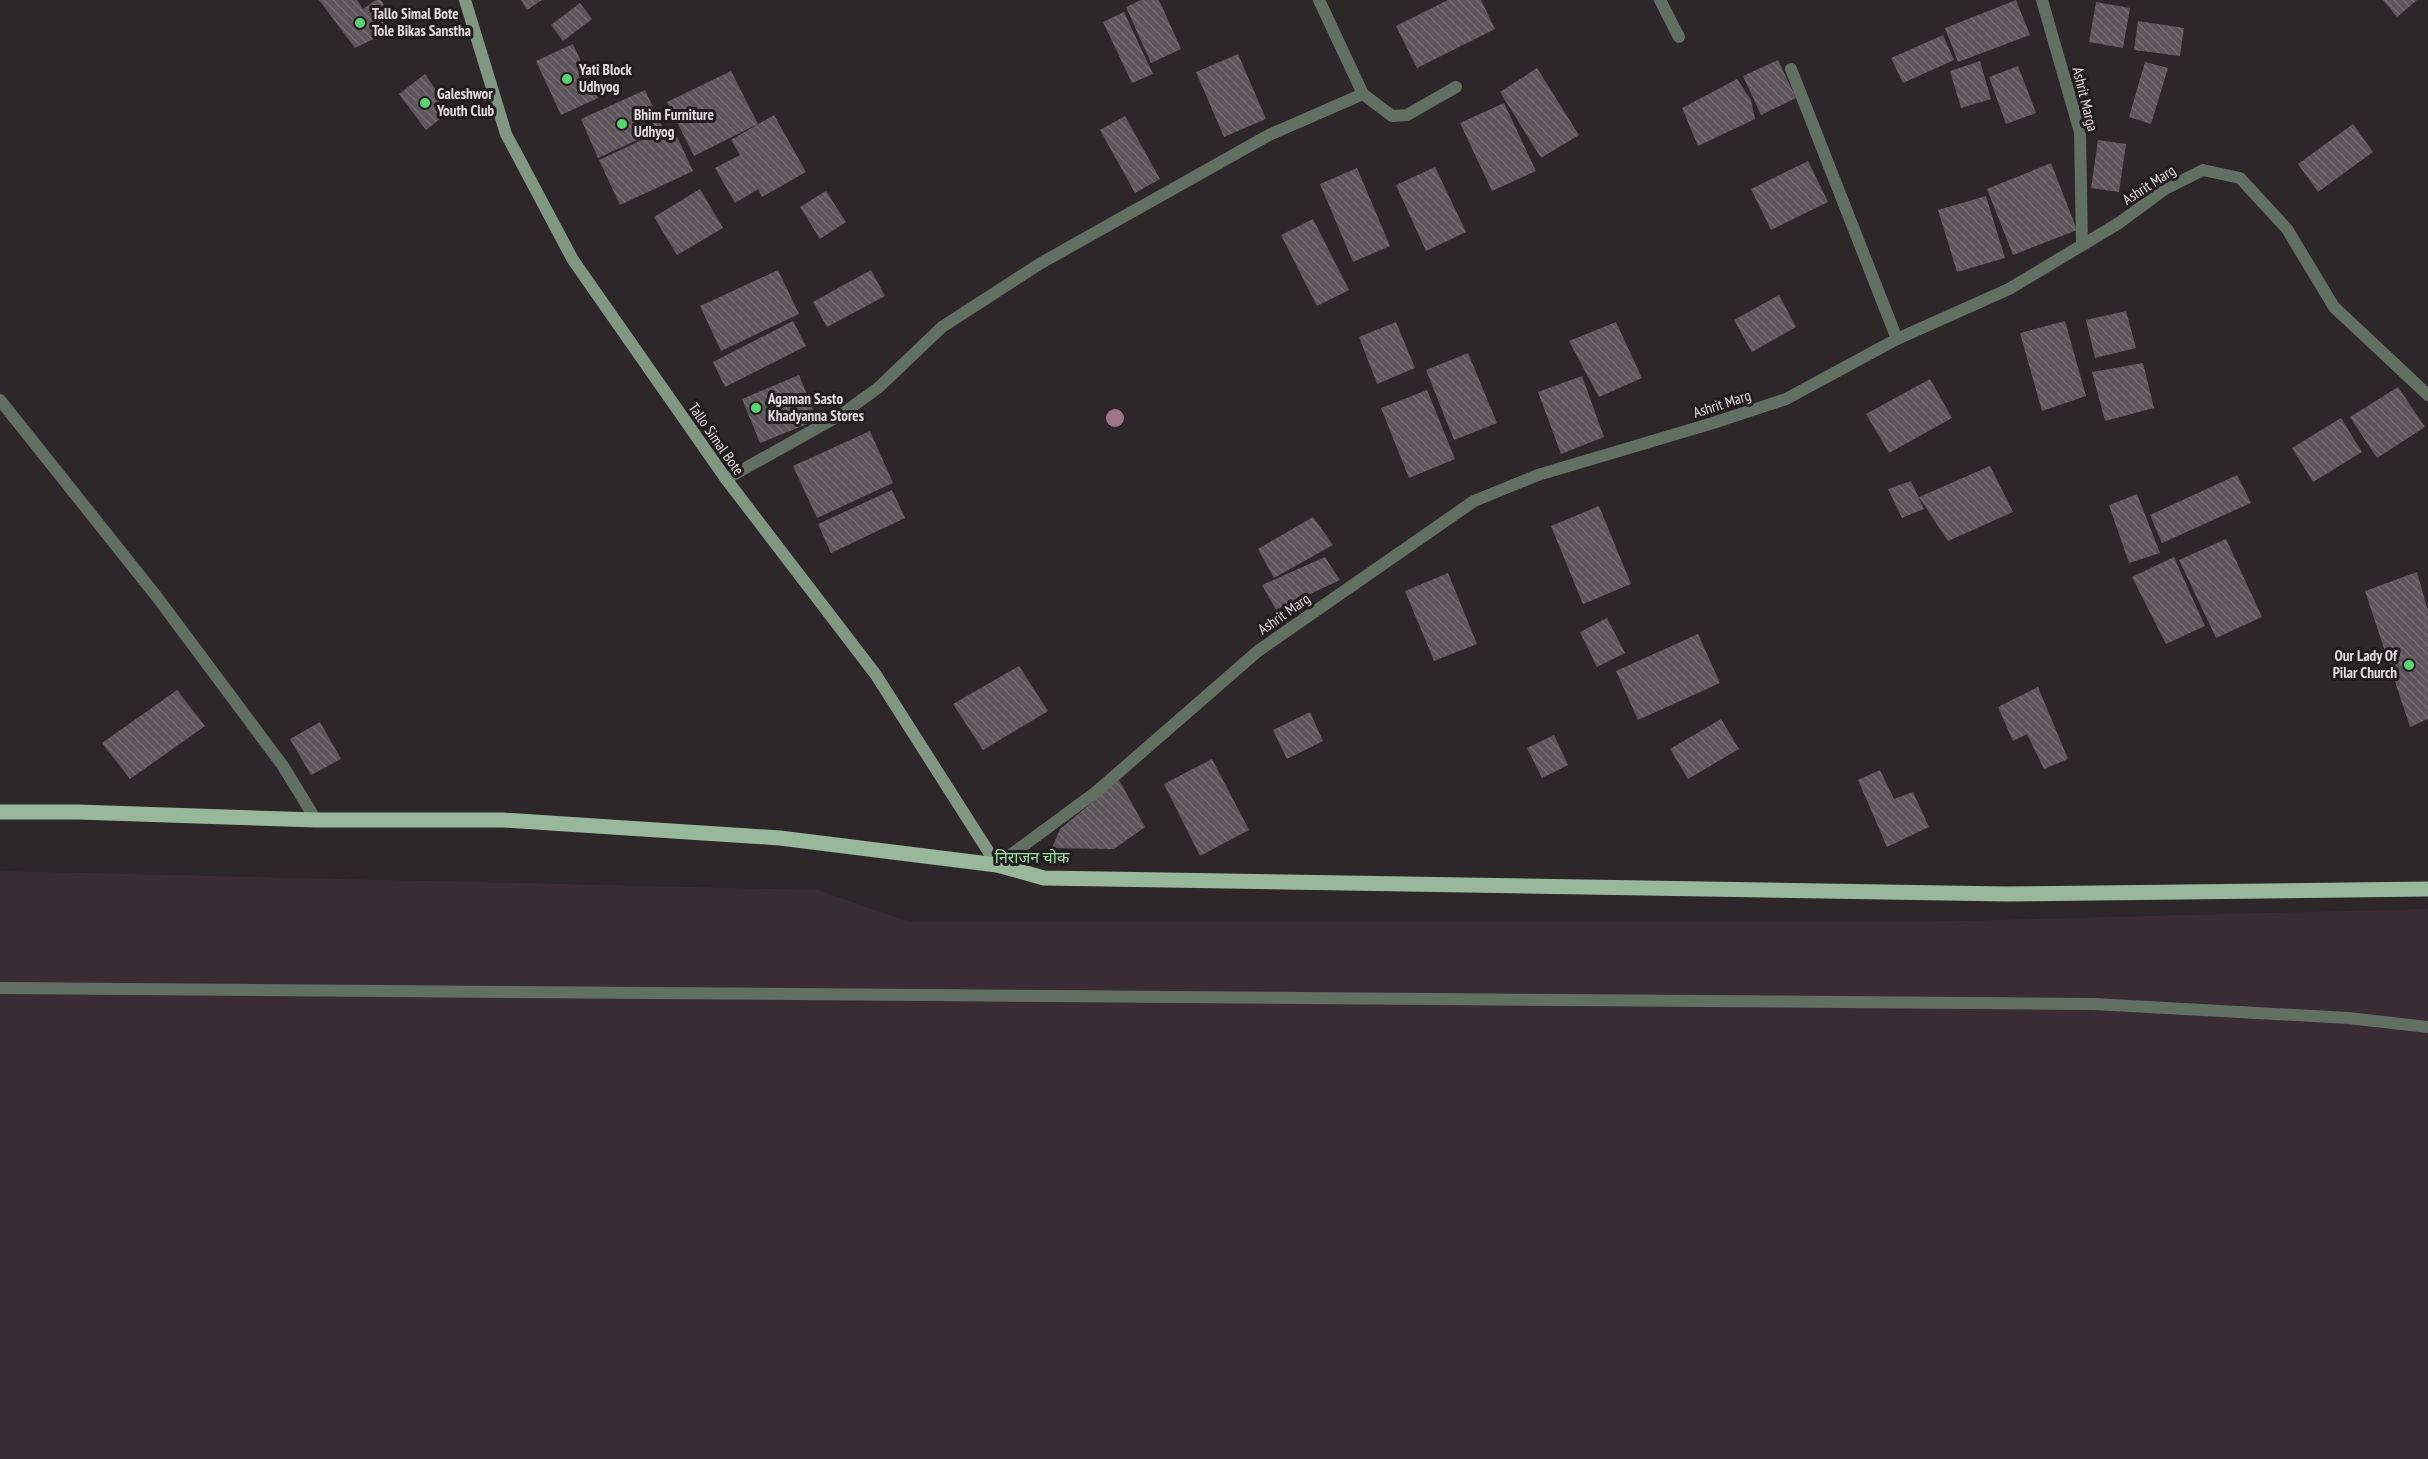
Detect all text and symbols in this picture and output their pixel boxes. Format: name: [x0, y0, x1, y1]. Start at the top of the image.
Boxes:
place label: Tallo Simal Bote Tole Bikas Sanstha: [372, 4, 471, 40]
marker: Tallo Simal Bote Tole Bikas Sanstha: [353, 16, 367, 30]
place label: Yati Block Udhyog: [578, 60, 632, 96]
street label: Ashrit Marga: [2068, 65, 2103, 133]
marker: Yati Block Udhyog: [560, 72, 574, 86]
place label: Galeshwor Youth Club: [436, 84, 495, 120]
marker: Galeshwor Youth Club: [418, 96, 432, 110]
place label: Bhim Furniture Udhyog: [634, 105, 714, 141]
marker: Bhim Furniture Udhyog: [615, 117, 629, 131]
street label: Ashrit Marg: [2119, 160, 2179, 209]
street label: Ashrit Marg: [1691, 385, 1753, 422]
place label: Agaman Sasto Khadyanna Stores: [767, 389, 864, 425]
street label: Tallo Simal Bote: [685, 399, 748, 479]
marker: Agaman Sasto Khadyanna Stores: [749, 401, 763, 415]
street label: Ashrit Marg: [1254, 589, 1314, 638]
place label: Our Lady Of Pilar Church: [2333, 646, 2398, 682]
marker: Our Lady Of Pilar Church: [2402, 658, 2416, 672]
district label: निराजन चोक: [995, 847, 1070, 867]

